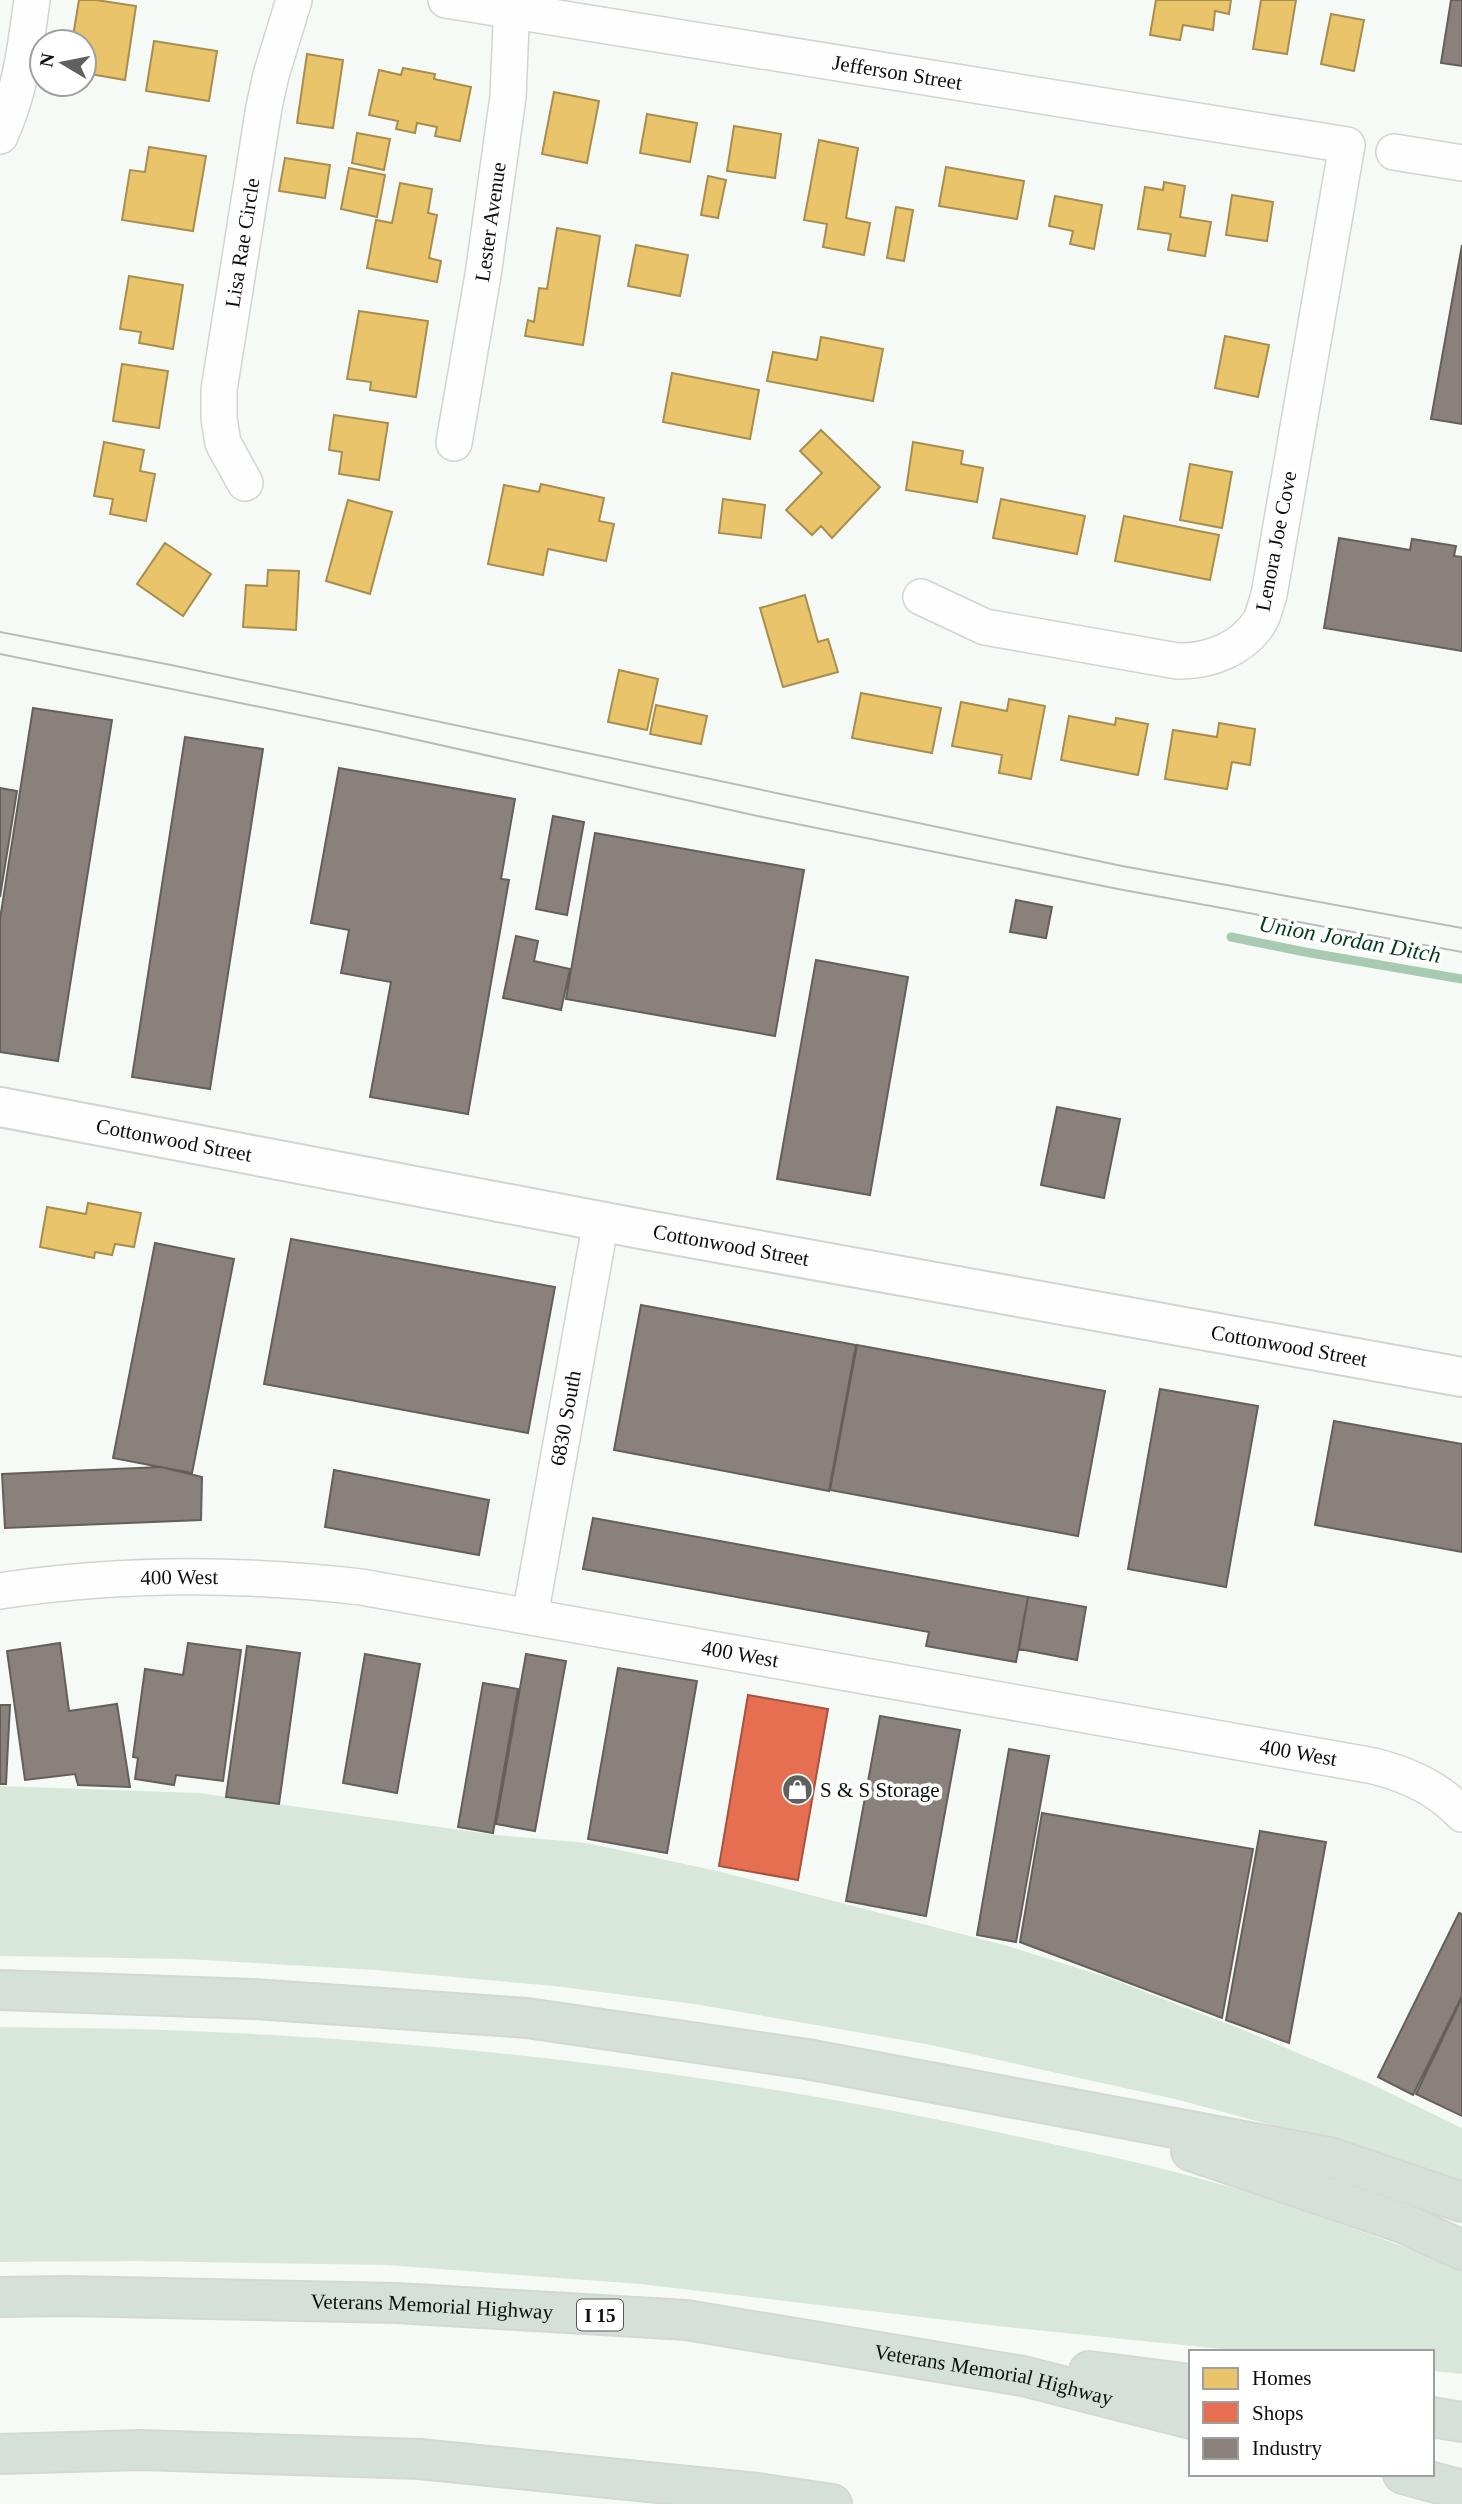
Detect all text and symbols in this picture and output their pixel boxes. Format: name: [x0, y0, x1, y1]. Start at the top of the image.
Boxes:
north arrow: [28, 28, 98, 98]
street label: Jefferson Street: [831, 50, 964, 95]
text: N: [35, 51, 58, 69]
street label: Lester Avenue: [470, 161, 511, 284]
street label: Lisa Rae Circle: [220, 176, 265, 309]
street label: Lenora Joe Cove: [1251, 469, 1301, 613]
water label: Union Jordan Ditch: [1257, 911, 1443, 968]
street label: Cottonwood Street: [94, 1114, 254, 1167]
street label: Cottonwood Street: [651, 1219, 811, 1271]
street label: Cottonwood Street: [1209, 1320, 1369, 1372]
street label: 6830 South: [545, 1368, 586, 1468]
street label: 400 West: [140, 1565, 219, 1590]
street label: 400 West: [700, 1635, 781, 1673]
street label: 400 West: [1258, 1734, 1339, 1771]
shop icon: S & S Storage: [780, 1773, 814, 1807]
place label: S & S Storage: [820, 1778, 940, 1802]
street label: Veterans Memorial Highway: [310, 2289, 554, 2324]
road number: I 15: [577, 2300, 623, 2330]
street label: Veterans Memorial Highway: [872, 2339, 1116, 2411]
legend: [1189, 2350, 1434, 2476]
text: Homes: [1252, 2366, 1312, 2390]
text: Shops: [1252, 2401, 1303, 2425]
text: Industry: [1252, 2436, 1322, 2460]

